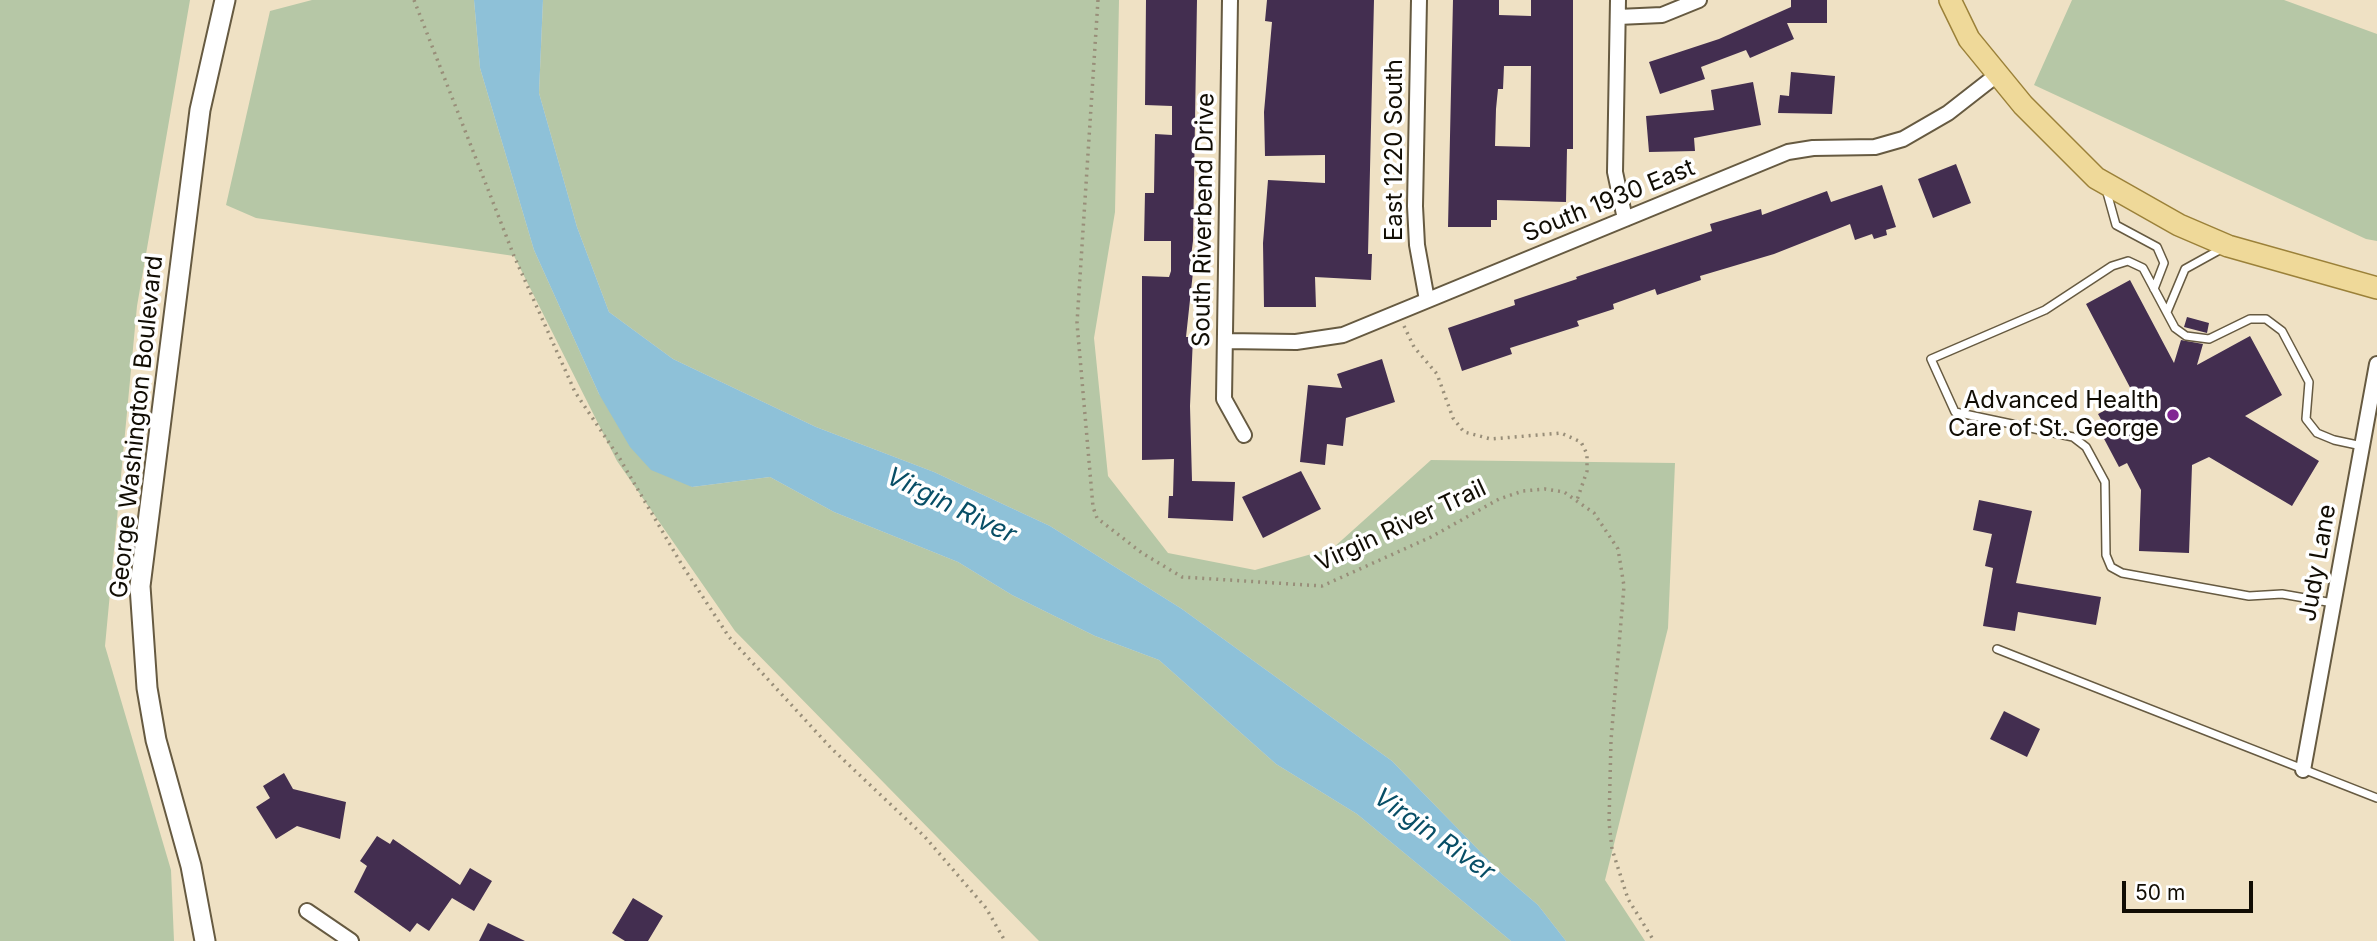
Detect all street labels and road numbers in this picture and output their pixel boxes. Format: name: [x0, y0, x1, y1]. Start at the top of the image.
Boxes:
street label: East 1220 South: [1381, 59, 1409, 241]
street label: South Riverbend Drive: [1187, 93, 1221, 347]
street label: South 1930 East: [1519, 153, 1699, 249]
street label: George Washington Boulevard: [105, 254, 169, 600]
street label: Virgin River Trail: [1311, 474, 1491, 578]
street label: Judy Lane: [2294, 502, 2342, 624]

